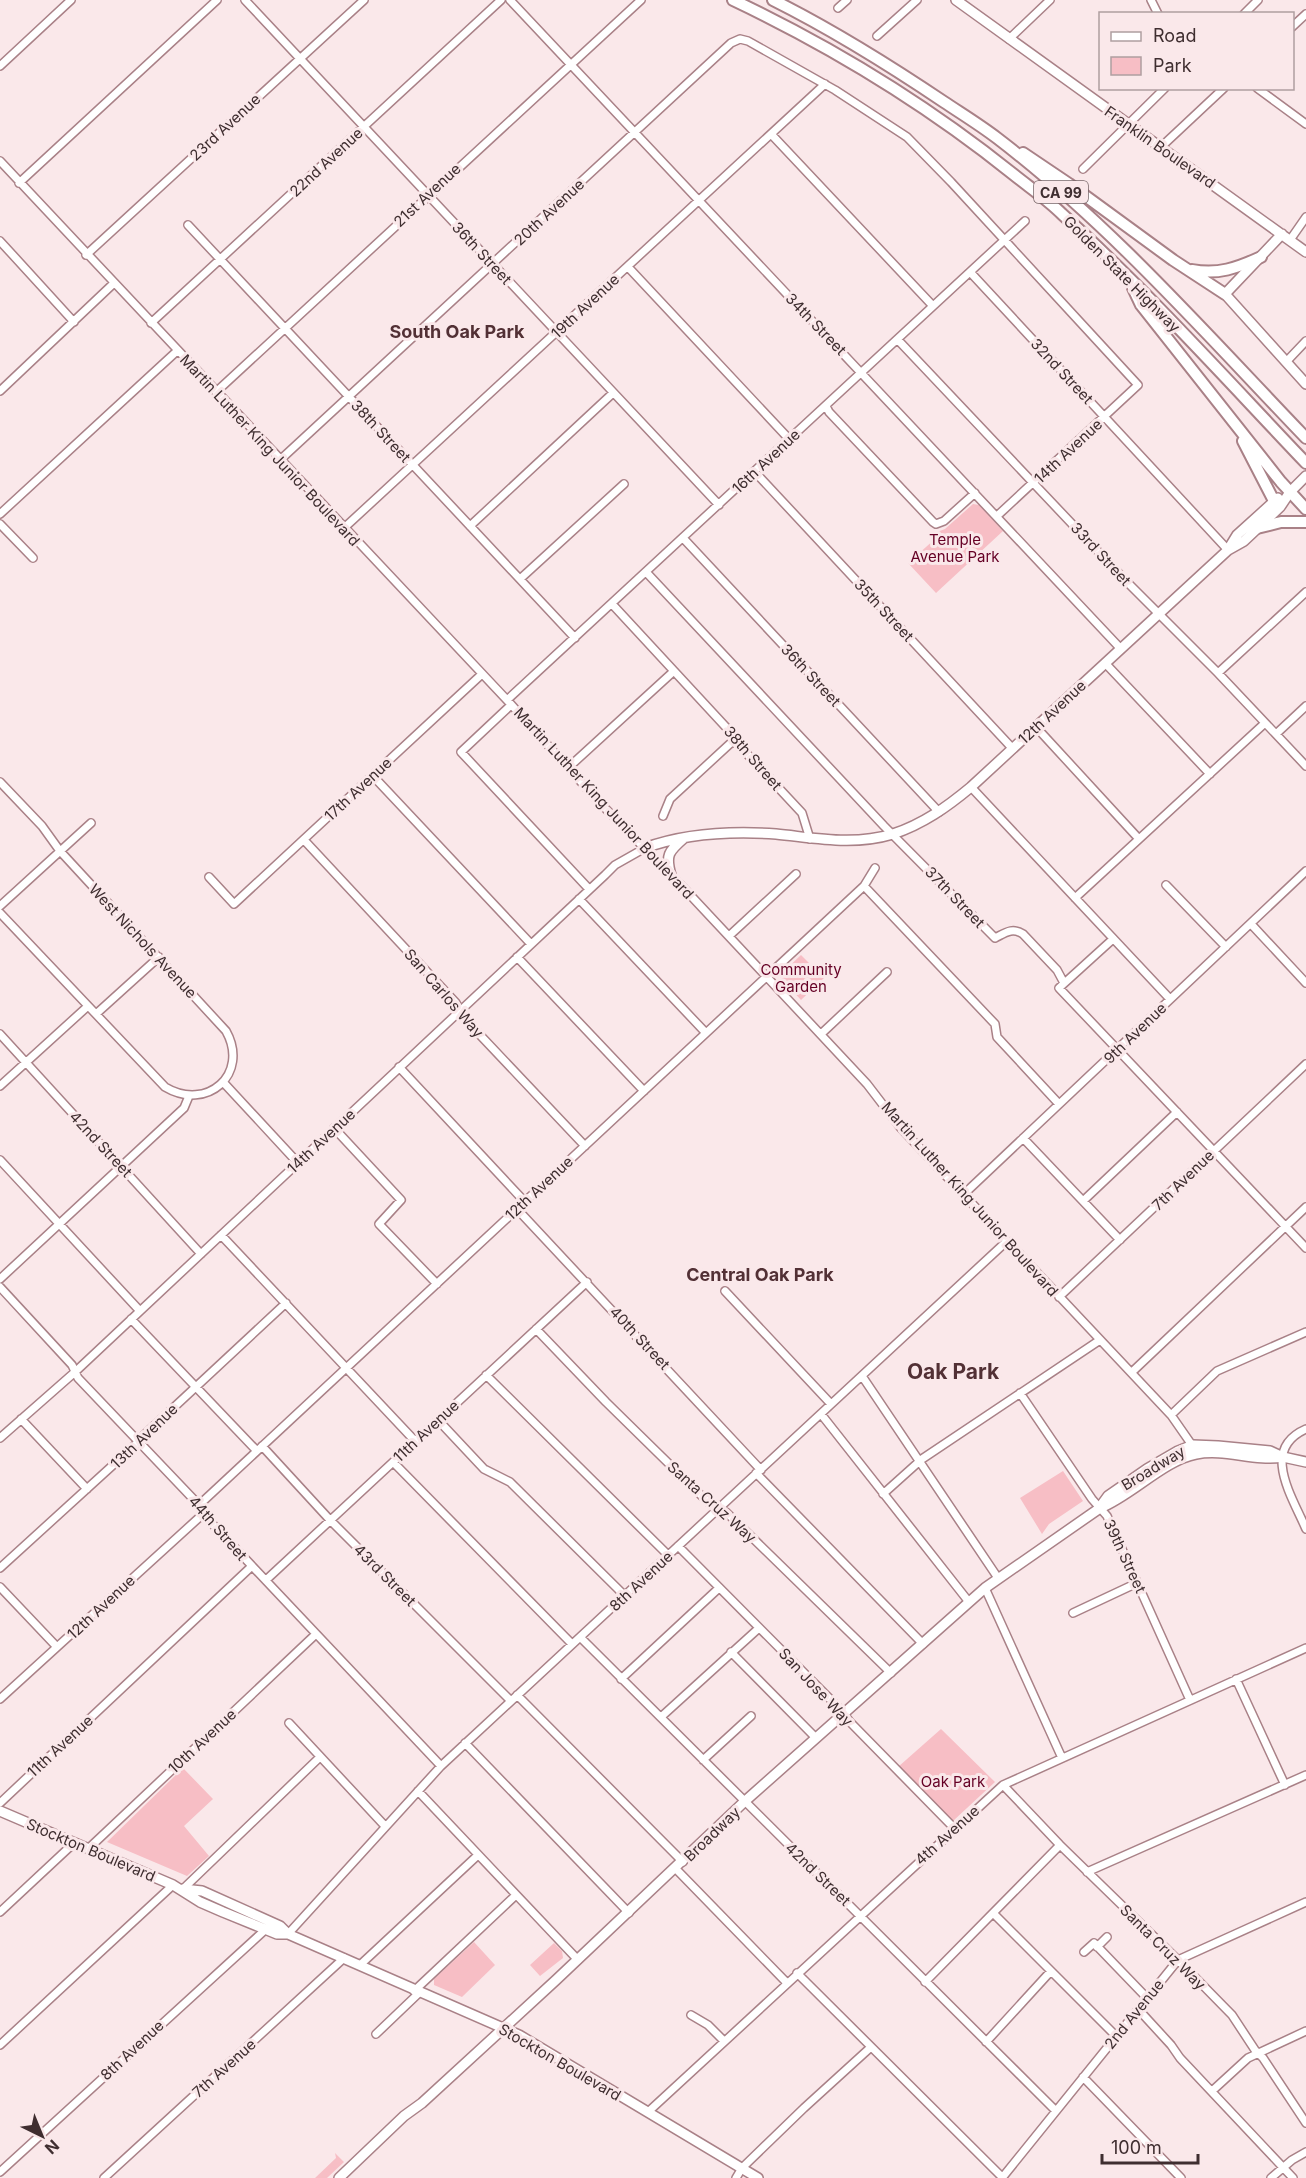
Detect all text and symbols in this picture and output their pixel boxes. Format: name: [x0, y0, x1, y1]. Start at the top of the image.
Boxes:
legend: [1099, 12, 1294, 90]
text: Road: [1153, 25, 1196, 46]
text: Park: [1153, 55, 1192, 76]
street label: 23rd Avenue: [186, 89, 264, 165]
street label: Franklin Boulevard: [1101, 102, 1219, 192]
street label: 22nd Avenue: [285, 123, 367, 201]
street label: 21st Avenue: [389, 159, 465, 231]
street label: 20th Avenue: [510, 175, 588, 249]
road number: CA 99: [1034, 181, 1088, 203]
street label: Golden State Highway: [1060, 212, 1185, 337]
street label: 36th Street: [448, 218, 516, 288]
street label: 19th Avenue: [547, 270, 623, 342]
street label: 34th Street: [782, 289, 850, 359]
district label: South Oak Park: [389, 321, 525, 342]
street label: 32nd Street: [1027, 334, 1097, 408]
street label: Martin Luther King Junior Boulevard: [176, 350, 364, 550]
street label: 38th Street: [347, 396, 415, 466]
street label: 14th Avenue: [1030, 415, 1106, 487]
street label: 16th Avenue: [728, 425, 804, 497]
street label: 33rd Street: [1067, 518, 1135, 590]
park label: Temple Avenue Park: [910, 530, 1000, 566]
street label: 35th Street: [850, 575, 918, 645]
street label: 36th Street: [777, 640, 845, 710]
street label: 12th Avenue: [1014, 676, 1090, 748]
street label: Martin Luther King Junior Boulevard: [510, 703, 698, 903]
street label: 38th Street: [720, 722, 786, 794]
street label: 17th Avenue: [320, 753, 396, 825]
street label: 37th Street: [921, 862, 989, 932]
street label: West Nichols Avenue: [85, 880, 201, 1002]
street label: San Carlos Way: [400, 945, 488, 1042]
park label: Community Garden: [760, 960, 842, 996]
street label: 9th Avenue: [1100, 998, 1170, 1068]
street label: Martin Luther King Junior Boulevard: [878, 1098, 1062, 1300]
street label: 14th Avenue: [283, 1105, 359, 1177]
street label: 42nd Street: [66, 1107, 136, 1181]
street label: 7th Avenue: [1148, 1146, 1218, 1214]
street label: 12th Avenue: [501, 1152, 577, 1224]
district label: Central Oak Park: [686, 1264, 834, 1285]
street label: 40th Street: [606, 1302, 674, 1374]
district label: Oak Park: [907, 1359, 1000, 1384]
street label: 11th Avenue: [389, 1396, 463, 1466]
street label: 13th Avenue: [106, 1399, 182, 1473]
street label: Broadway: [1118, 1441, 1189, 1494]
street label: Santa Cruz Way: [664, 1457, 761, 1547]
street label: 44th Street: [185, 1492, 251, 1564]
street label: 39th Street: [1100, 1516, 1150, 1596]
street label: 43rd Street: [350, 1540, 420, 1610]
street label: 8th Avenue: [605, 1547, 677, 1615]
street label: 12th Avenue: [63, 1571, 139, 1643]
street label: San Jose Way: [775, 1644, 858, 1731]
street label: 10th Avenue: [164, 1705, 240, 1777]
street label: 11th Avenue: [23, 1711, 97, 1781]
park label: Oak Park: [921, 1772, 986, 1791]
street label: 4th Avenue: [911, 1801, 983, 1869]
street label: Broadway: [680, 1802, 744, 1865]
street label: Stockton Boulevard: [24, 1814, 158, 1886]
street label: 42nd Street: [781, 1838, 855, 1910]
street label: Santa Cruz Way: [1116, 1900, 1210, 1994]
street label: 2nd Avenue: [1100, 1975, 1168, 2053]
street label: 8th Avenue: [96, 2016, 168, 2084]
street label: Stockton Boulevard: [495, 2019, 625, 2105]
street label: 7th Avenue: [188, 2034, 260, 2102]
north arrow: [12, 2106, 72, 2166]
scale bar: [1102, 2127, 1198, 2165]
text: N: [41, 2135, 64, 2158]
text: 100 m: [1111, 2137, 1162, 2158]

